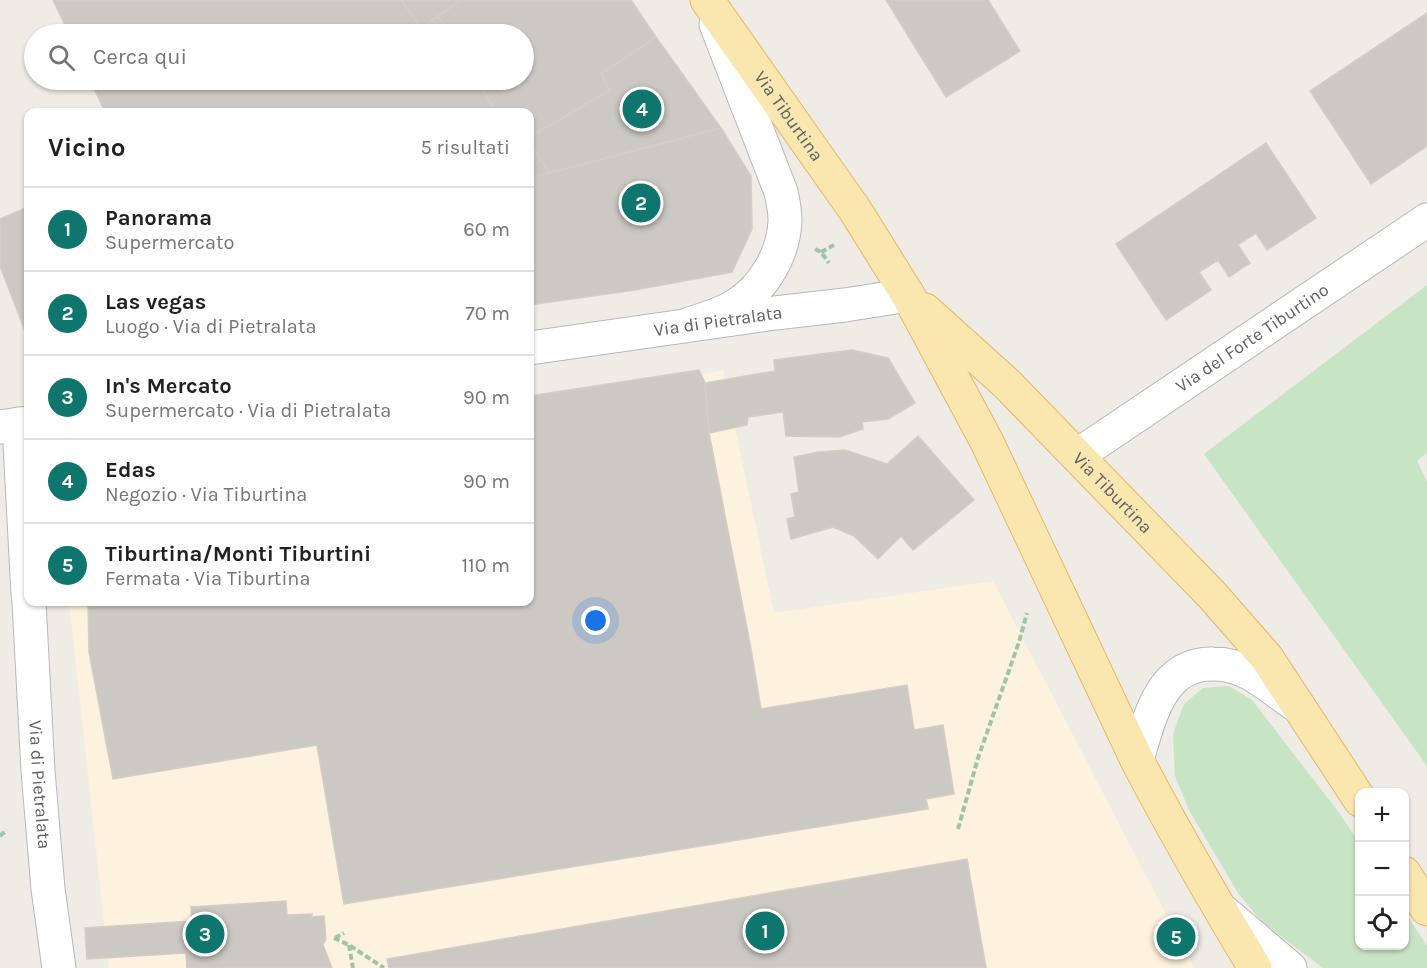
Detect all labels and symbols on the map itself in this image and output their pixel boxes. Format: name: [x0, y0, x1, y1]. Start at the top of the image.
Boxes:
street label: Via Tiburtina: [750, 67, 828, 165]
pin: 4: [622, 86, 662, 132]
pin: 2: [622, 180, 660, 226]
street label: Via del Forte Tiburtino: [1171, 278, 1333, 397]
street label: Via di Pietralata: [652, 301, 783, 341]
street label: Via Tiburtina: [1068, 447, 1157, 538]
your location: [581, 606, 610, 635]
street label: Via di Pietralata: [24, 719, 56, 850]
pin: 1: [746, 908, 784, 954]
pin: 3: [186, 912, 224, 956]
pin: 5: [1156, 914, 1196, 960]

